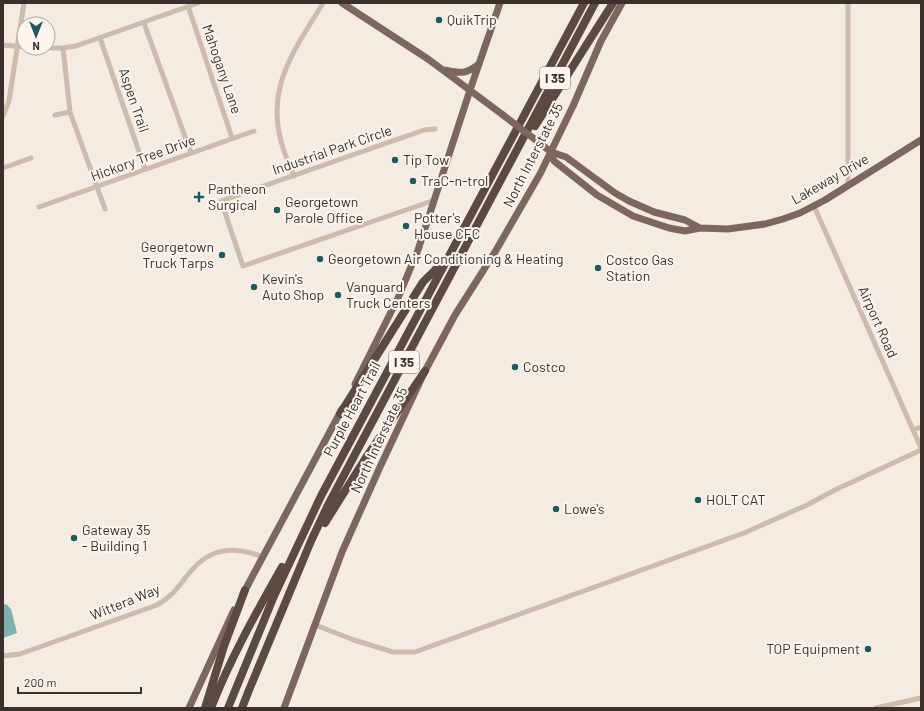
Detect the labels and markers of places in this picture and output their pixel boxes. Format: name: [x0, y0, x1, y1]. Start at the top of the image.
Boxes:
place label: QuikTrip: [447, 11, 497, 28]
marker: QuikTrip: [434, 15, 444, 25]
place label: Tip Tow: [403, 151, 449, 168]
marker: Tip Tow: [390, 155, 400, 165]
place label: TraC-n-trol: [421, 172, 488, 189]
marker: TraC-n-trol: [408, 176, 418, 186]
place label: Pantheon Surgical: [208, 180, 266, 213]
marker: Pantheon Surgical: [193, 191, 205, 203]
place label: Georgetown Parole Office: [285, 193, 363, 226]
marker: Georgetown Parole Office: [272, 205, 282, 215]
place label: Potter's House CFC: [414, 209, 480, 242]
marker: Potter's House CFC: [401, 221, 411, 231]
place label: Georgetown Truck Tarps: [141, 238, 214, 271]
marker: Georgetown Truck Tarps: [217, 250, 227, 260]
place label: Georgetown Air Conditioning & Heating: [328, 250, 563, 267]
place label: Costco Gas Station: [606, 251, 674, 284]
marker: Georgetown Air Conditioning & Heating: [315, 254, 325, 264]
marker: Costco Gas Station: [593, 263, 603, 273]
place label: Kevin's Auto Shop: [262, 270, 324, 303]
place label: Vanguard Truck Centers: [346, 278, 431, 311]
marker: Kevin's Auto Shop: [249, 282, 259, 292]
marker: Vanguard Truck Centers: [333, 290, 343, 300]
place label: Costco: [523, 358, 566, 375]
marker: Costco: [510, 362, 520, 372]
place label: HOLT CAT: [706, 491, 765, 508]
marker: HOLT CAT: [693, 495, 703, 505]
place label: Lowe's: [564, 500, 605, 517]
marker: Lowe's: [551, 504, 561, 514]
place label: Gateway 35 - Building 1: [82, 521, 150, 554]
marker: Gateway 35 - Building 1: [69, 533, 79, 543]
place label: TOP Equipment: [766, 640, 860, 657]
marker: TOP Equipment: [863, 644, 873, 654]

